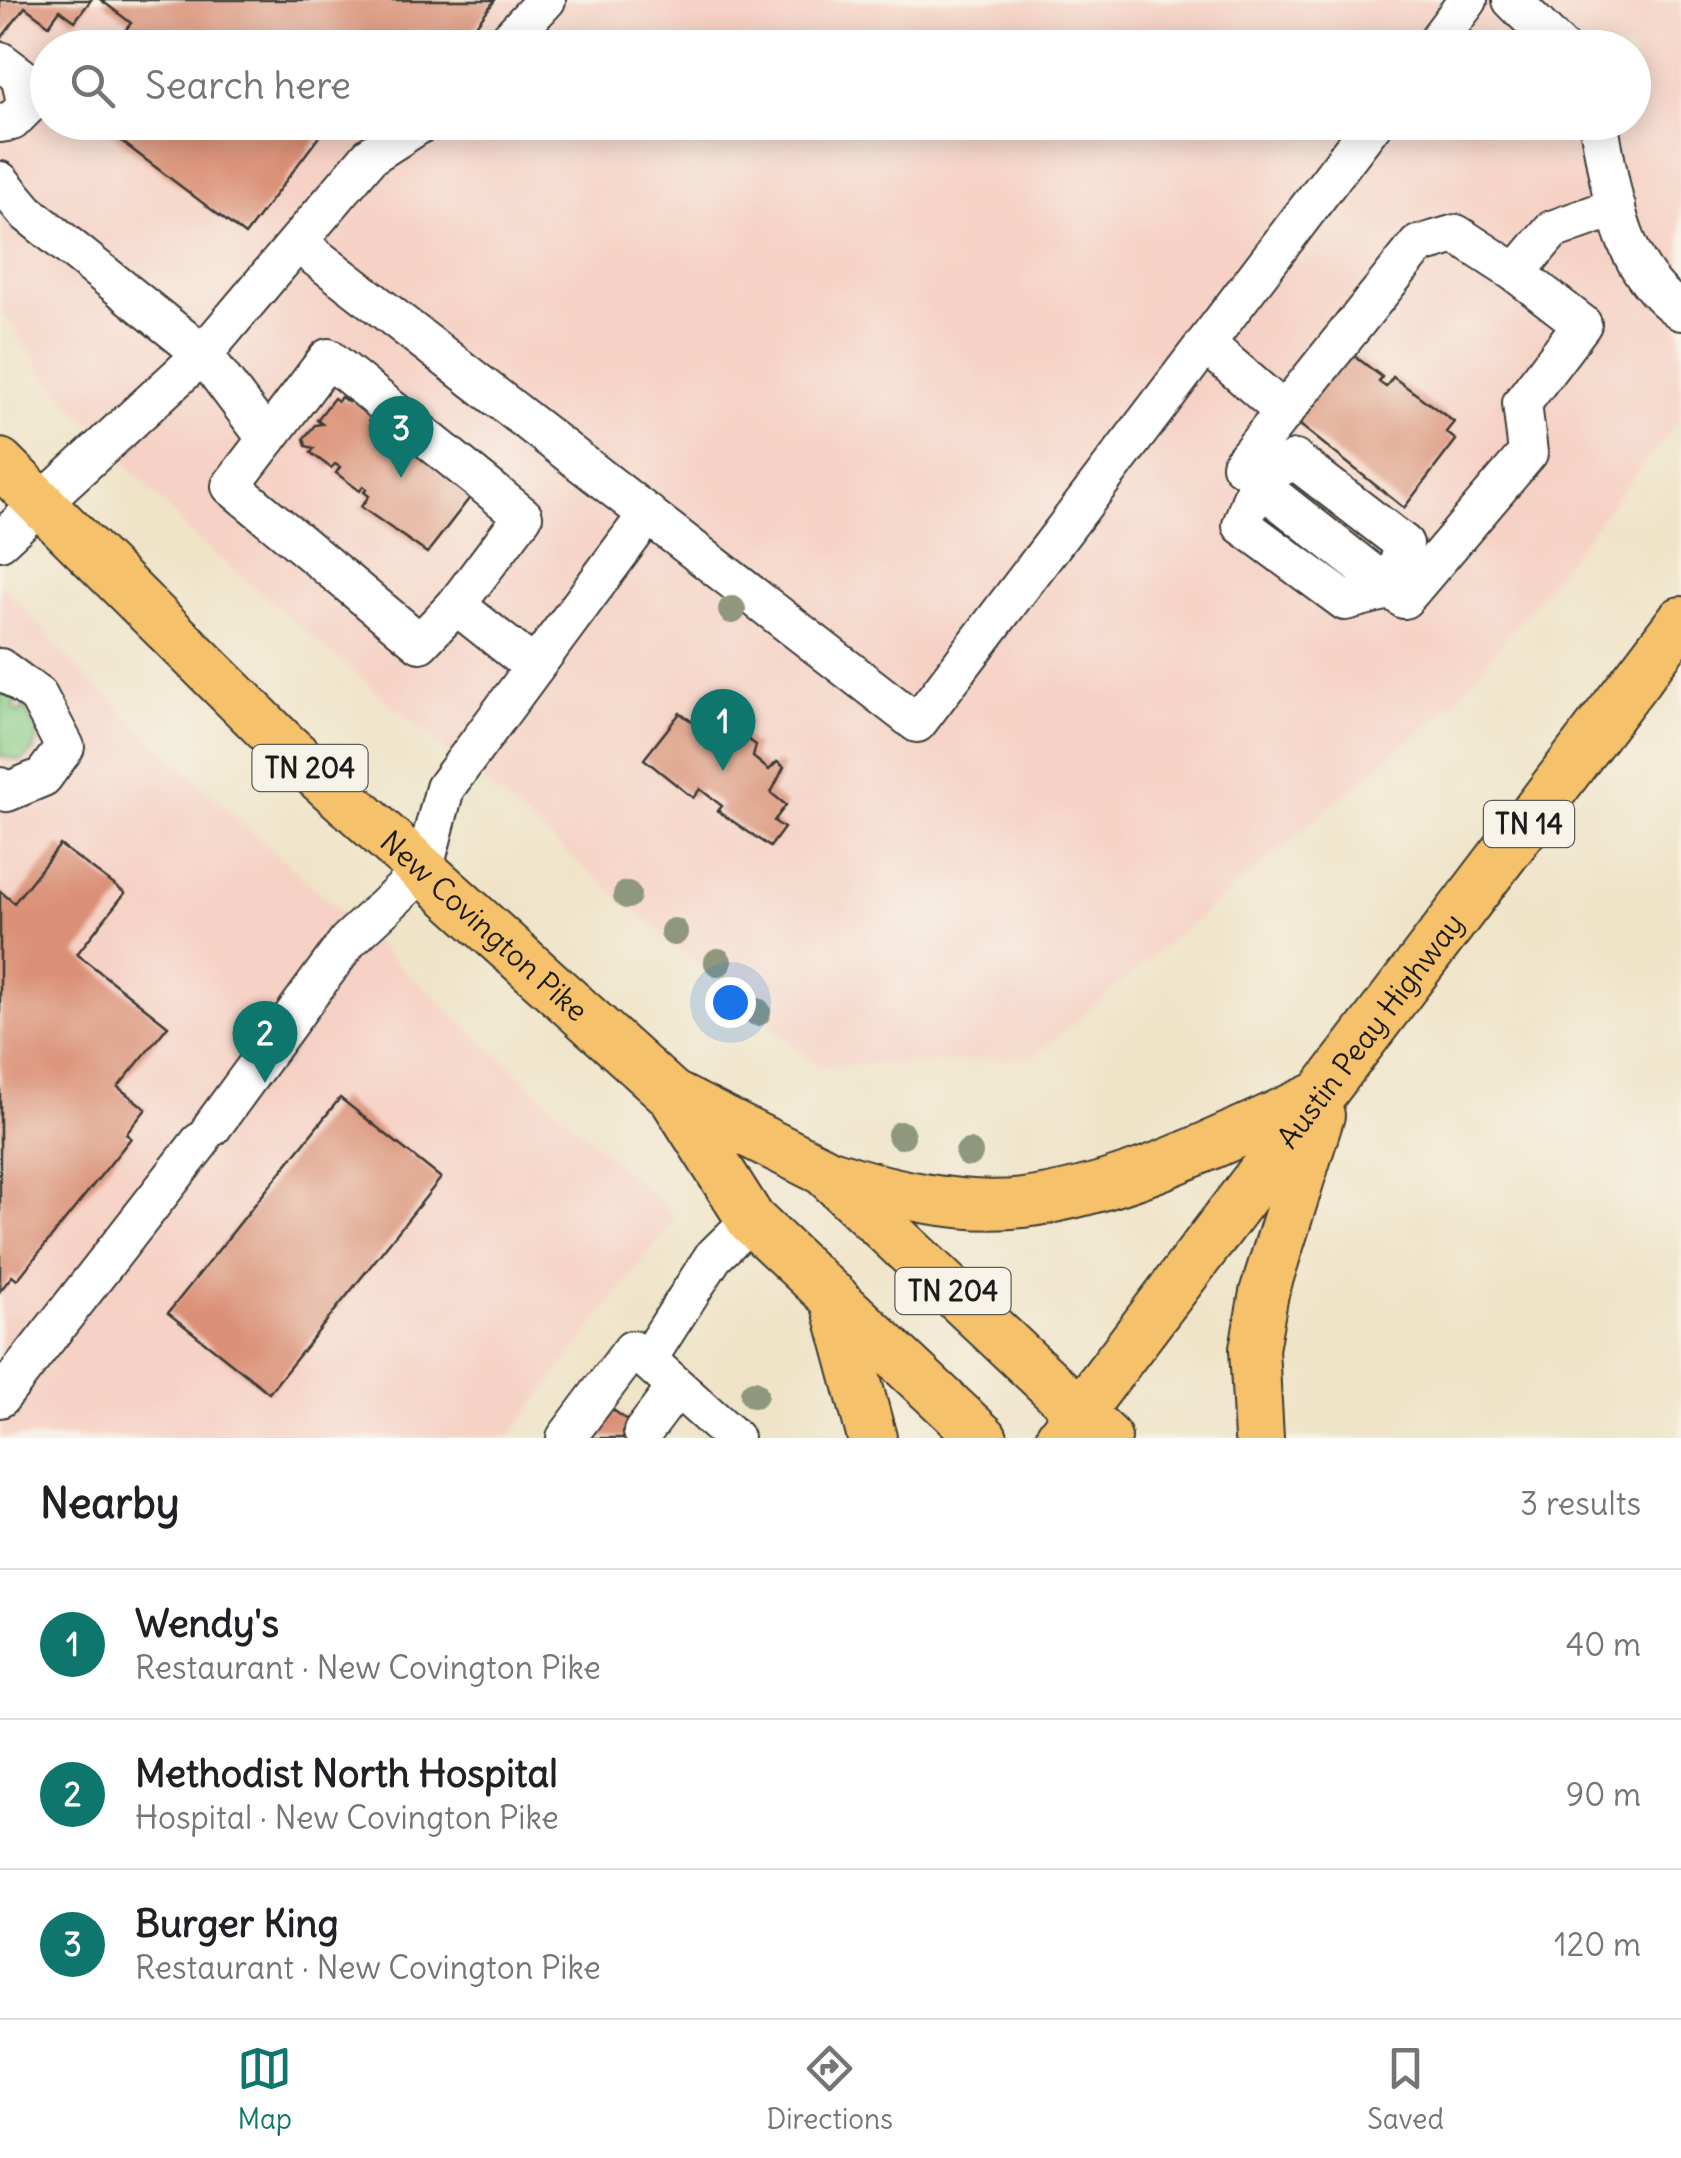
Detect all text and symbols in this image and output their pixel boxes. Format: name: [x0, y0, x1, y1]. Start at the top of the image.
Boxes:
search box: [30, 30, 1651, 140]
icon: search: [65, 58, 120, 113]
text: Search here: [145, 62, 351, 109]
pin: 3: [368, 396, 434, 478]
pin: 1: [690, 688, 756, 771]
road number: TN 204: [252, 745, 368, 791]
road number: TN 14: [1484, 801, 1574, 847]
street label: New Covington Pike: [373, 822, 596, 1029]
street label: Austin Peay Highway: [1268, 905, 1471, 1156]
your location: [705, 977, 756, 1028]
pin: 2: [232, 1000, 298, 1083]
road number: TN 204: [896, 1268, 1010, 1314]
text: Nearby: [40, 1477, 179, 1529]
text: 3 results: [1520, 1483, 1641, 1524]
text: Wendy's: [135, 1600, 279, 1647]
text: 1: [66, 1624, 79, 1665]
text: 40 m: [1566, 1624, 1641, 1665]
text: Restaurant · New Covington Pike: [135, 1647, 601, 1688]
text: Methodist North Hospital: [135, 1750, 558, 1797]
text: 2: [64, 1774, 81, 1815]
text: 90 m: [1566, 1774, 1641, 1815]
text: Hospital · New Covington Pike: [135, 1797, 559, 1838]
text: Burger King: [135, 1900, 339, 1947]
text: 3: [63, 1924, 82, 1965]
text: 120 m: [1554, 1924, 1641, 1965]
text: Restaurant · New Covington Pike: [135, 1947, 601, 1988]
tab: Map: [237, 2041, 292, 2137]
tab: Directions: [766, 2041, 893, 2137]
tab: Saved: [1367, 2041, 1444, 2137]

